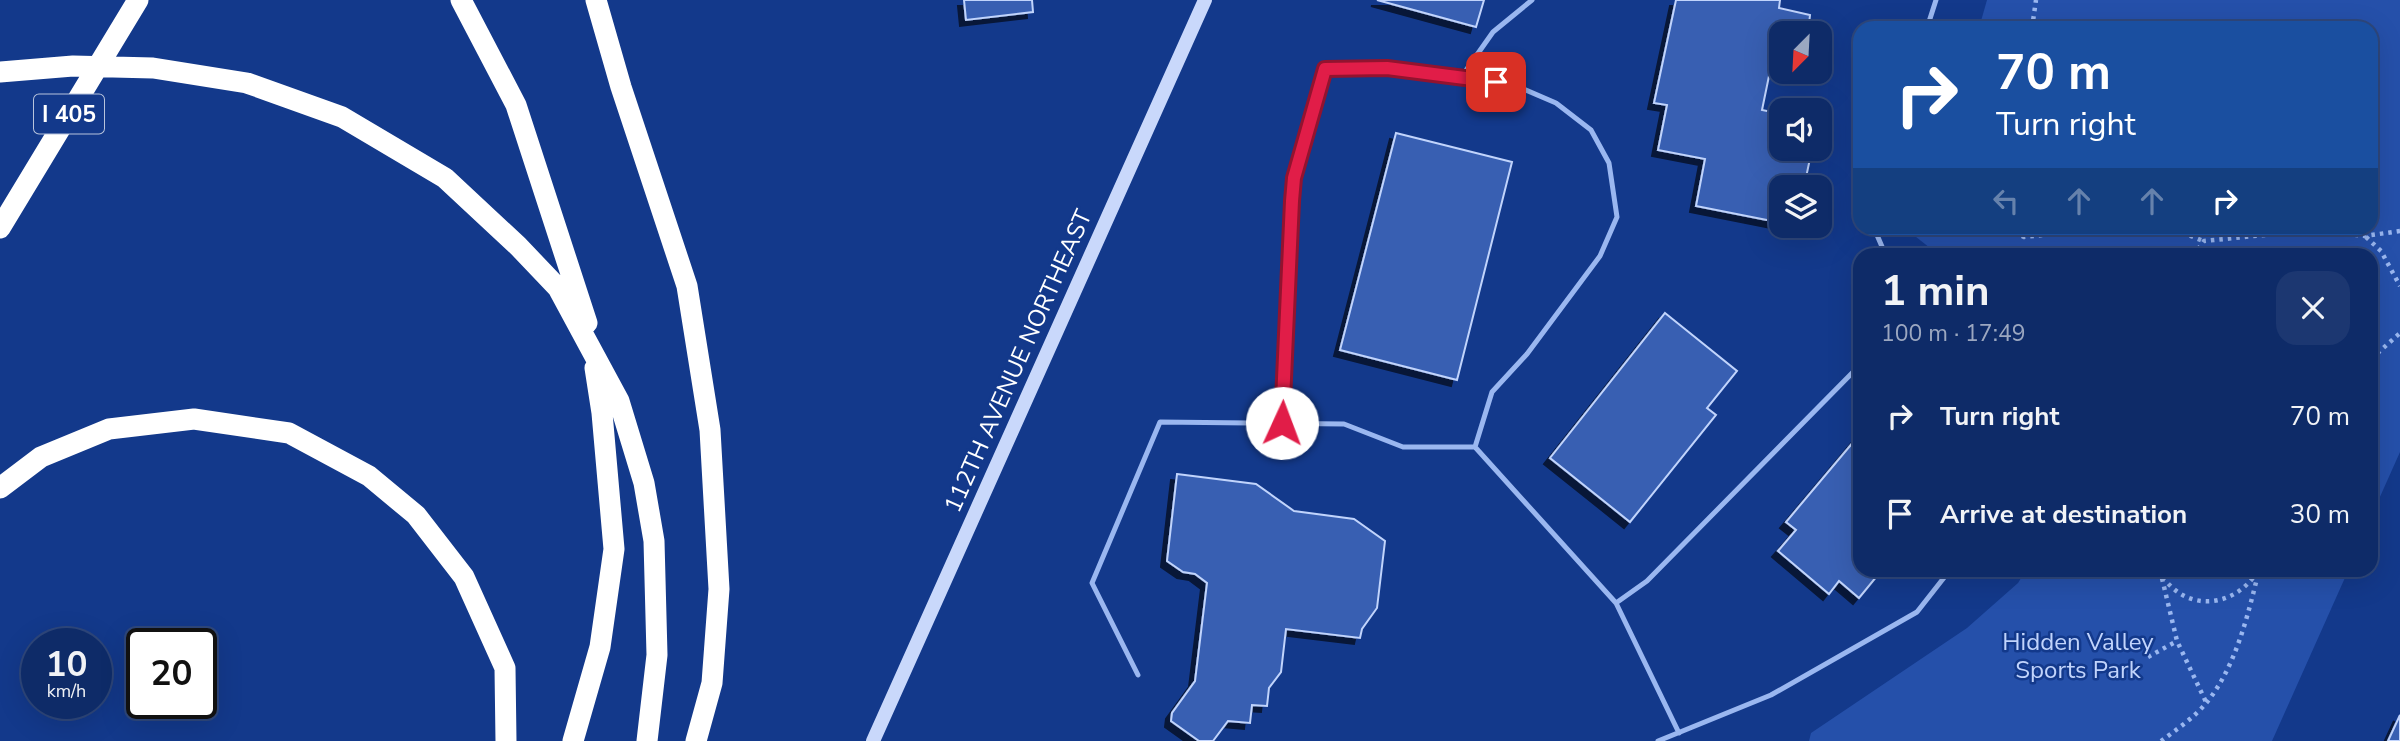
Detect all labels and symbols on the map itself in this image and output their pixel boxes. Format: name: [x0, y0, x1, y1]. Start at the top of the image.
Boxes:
north arrow: [1769, 21, 1832, 84]
pin: [1466, 52, 1526, 112]
road number: I 405: [34, 94, 104, 134]
street label: 112TH AVENUE NORTHEAST: [937, 204, 1100, 518]
position arrow: [1245, 386, 1319, 460]
park label: Hidden Valley Sports Park: [2002, 626, 2154, 686]
speed limit sign: 20: [126, 628, 217, 719]

